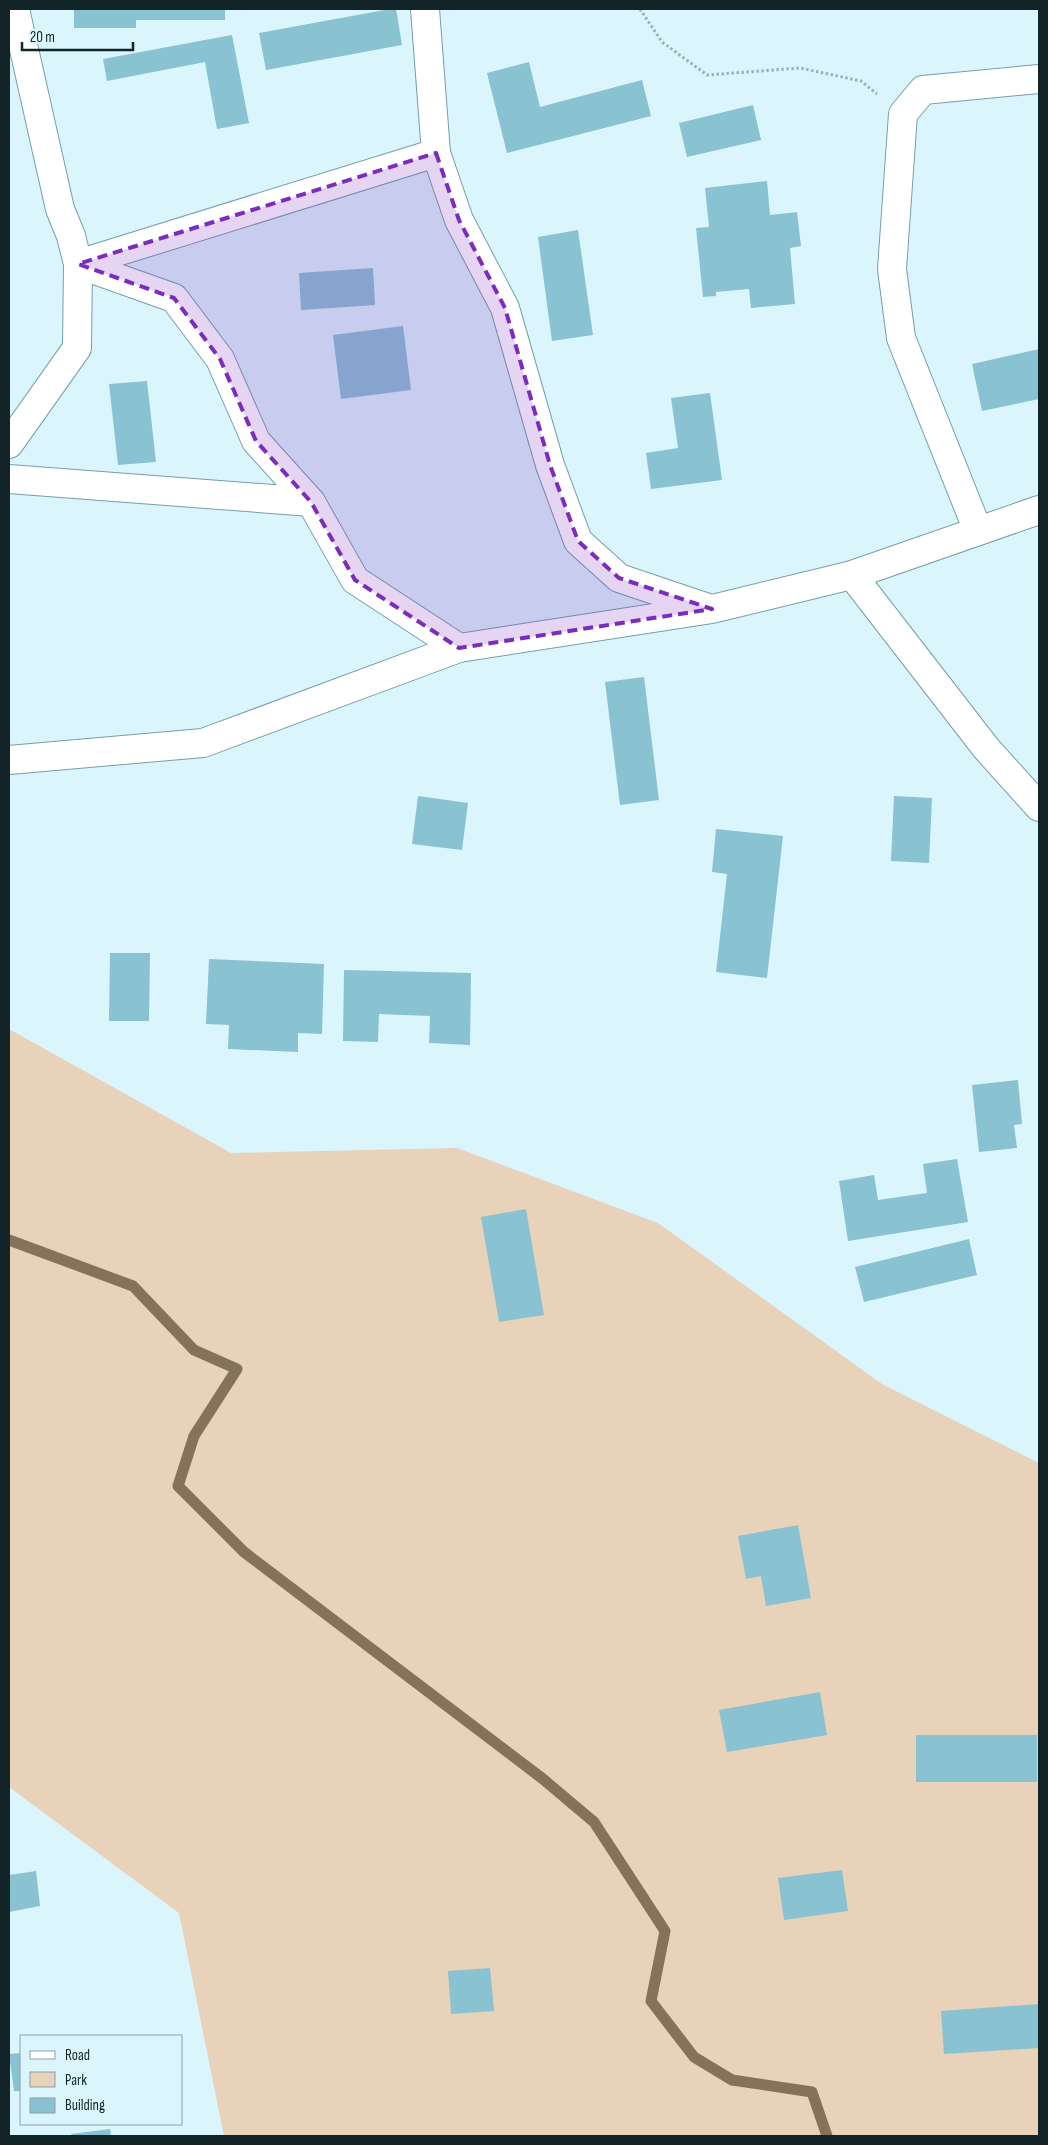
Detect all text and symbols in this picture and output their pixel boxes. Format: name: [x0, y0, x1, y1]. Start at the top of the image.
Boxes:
scale bar: [22, 20, 134, 52]
text: 20 m: [30, 28, 55, 47]
legend: [20, 2035, 182, 2125]
text: Road: [65, 2046, 90, 2065]
text: Park: [65, 2071, 87, 2090]
text: Building: [65, 2096, 105, 2115]

